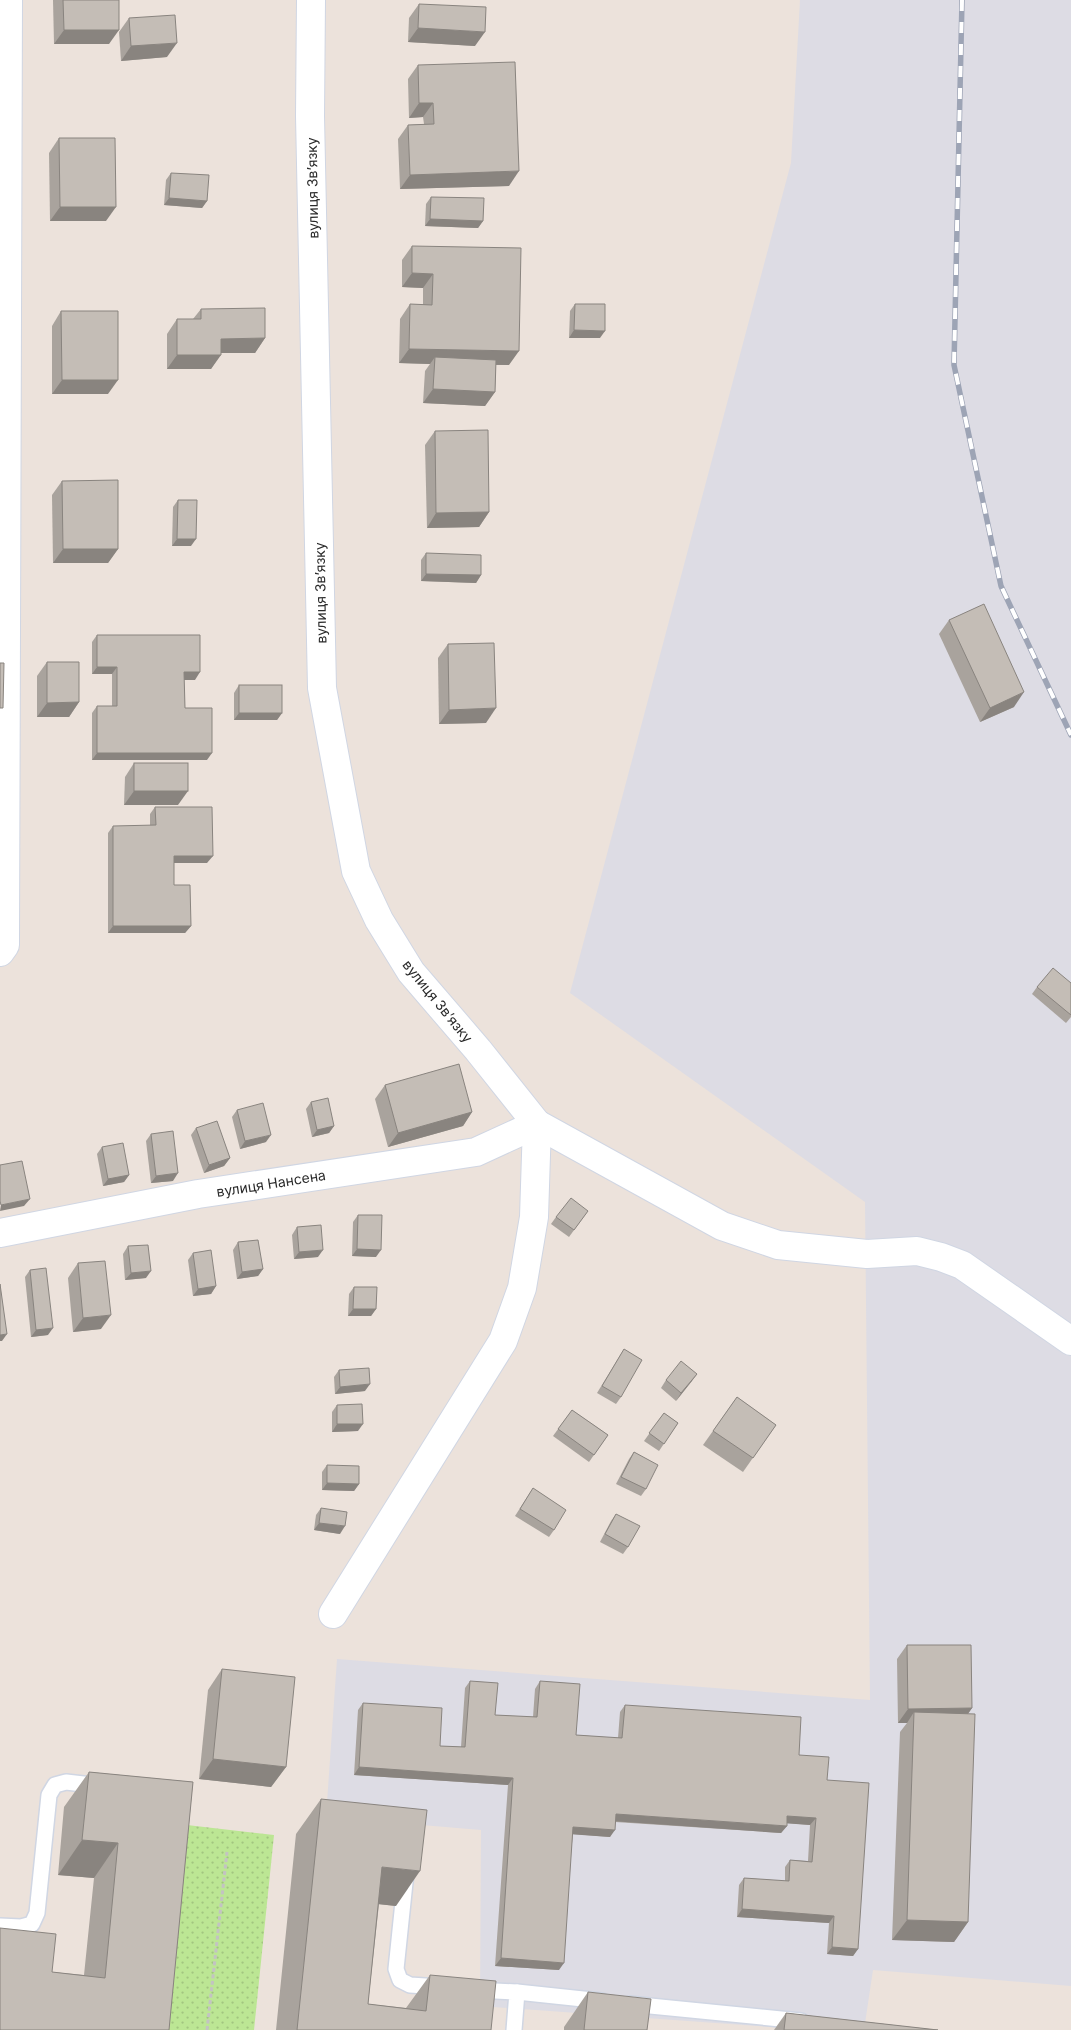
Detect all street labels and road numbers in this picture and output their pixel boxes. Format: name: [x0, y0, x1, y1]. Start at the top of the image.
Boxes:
street label: вулиця Звʼязку: [303, 137, 321, 239]
street label: вулиця Звʼязку: [311, 542, 329, 644]
street label: вулиця Звʼязку: [399, 956, 477, 1046]
street label: вулиця Нансена: [215, 1166, 327, 1200]

